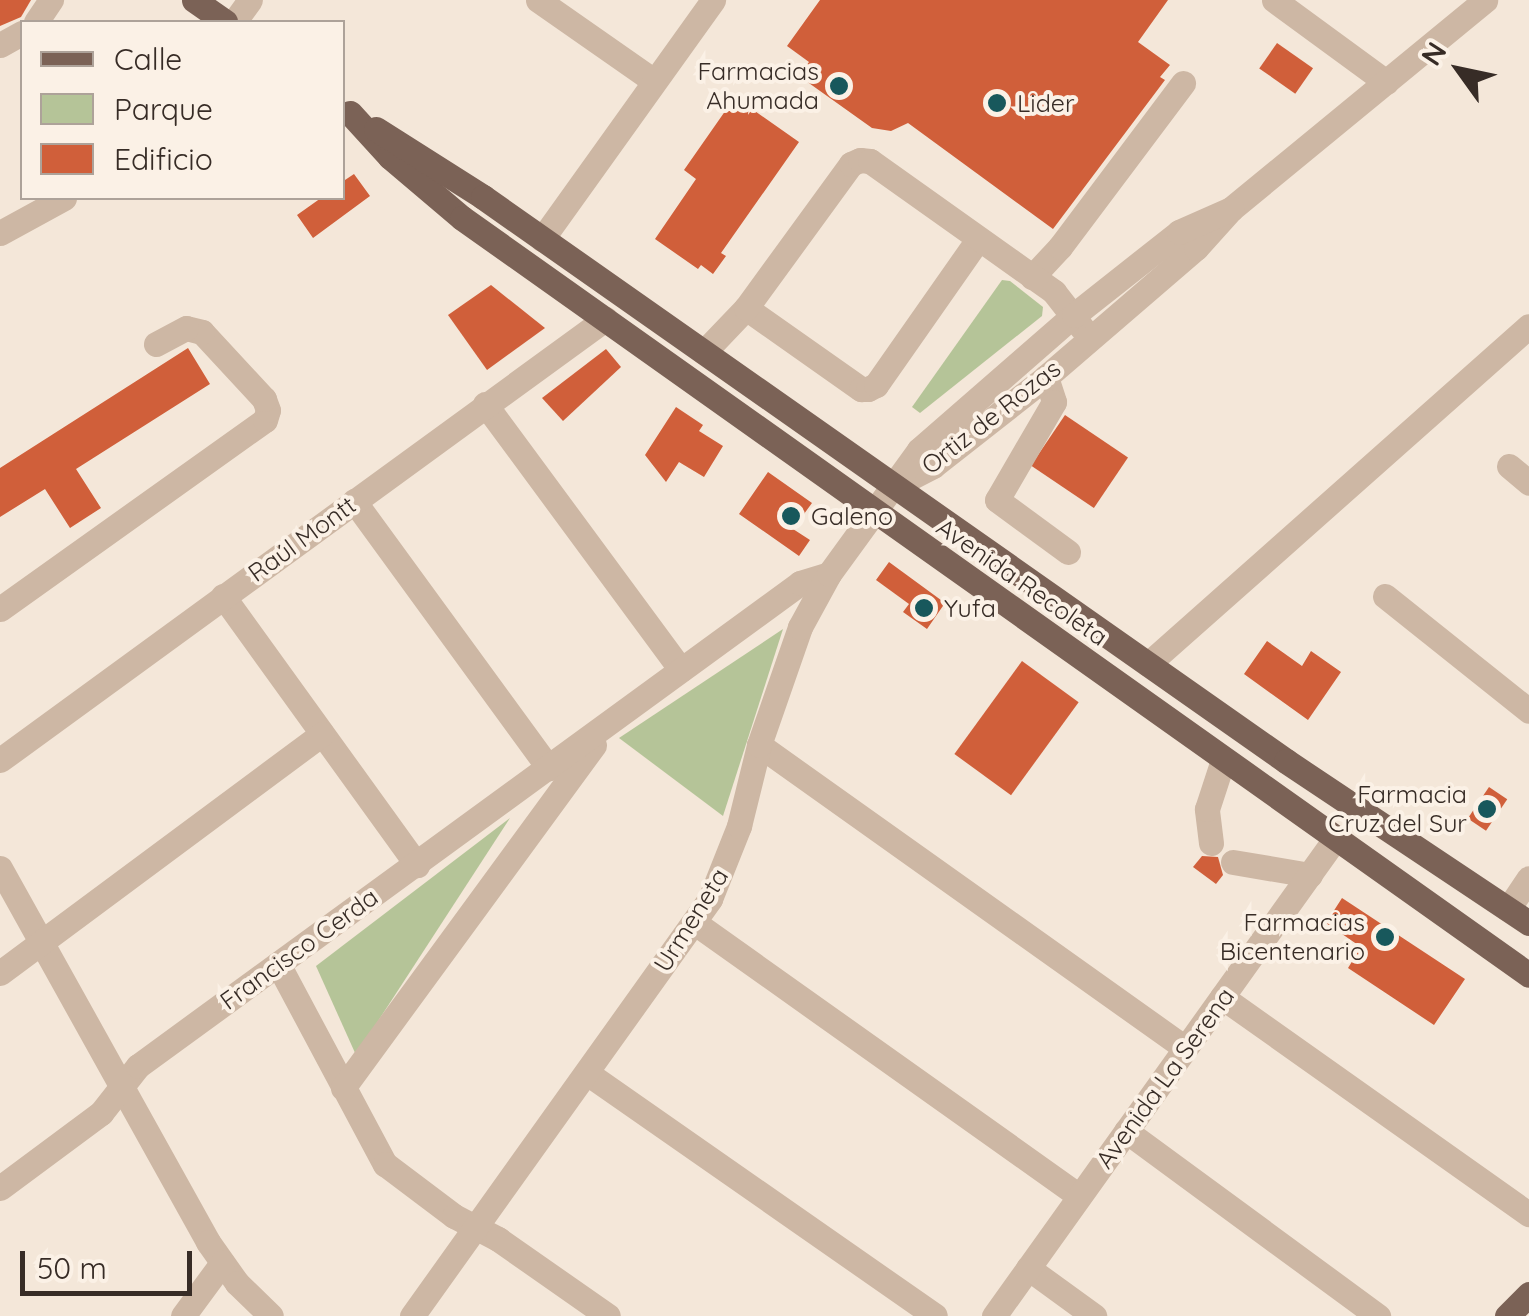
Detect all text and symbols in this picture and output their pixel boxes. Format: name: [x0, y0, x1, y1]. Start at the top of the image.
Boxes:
legend: [20, 20, 345, 200]
north arrow: [1409, 20, 1509, 120]
text: N: [1413, 35, 1454, 72]
text: Calle: [114, 40, 182, 78]
place label: Farmacias Ahumada: [697, 57, 819, 116]
marker: Farmacias Ahumada: [828, 75, 850, 97]
place label: Lider: [1017, 88, 1075, 118]
text: Parque: [114, 90, 213, 128]
marker: Lider: [986, 92, 1008, 114]
text: Edificio: [114, 140, 213, 178]
street label: Ortiz de Rozas: [916, 354, 1066, 480]
street label: Raúl Montt: [242, 490, 362, 588]
place label: Galeno: [811, 501, 893, 531]
marker: Galeno: [780, 505, 802, 527]
street label: Avenida Recoleta: [931, 512, 1113, 652]
place label: Yufa: [944, 593, 996, 623]
marker: Yufa: [913, 597, 935, 619]
place label: Farmacia Cruz del Sur: [1328, 780, 1467, 839]
marker: Farmacia Cruz del Sur: [1476, 798, 1498, 820]
street label: Urmeneta: [647, 863, 735, 977]
street label: Francisco Cerda: [214, 882, 384, 1016]
place label: Farmacias Bicentenario: [1220, 908, 1365, 967]
marker: Farmacias Bicentenario: [1374, 926, 1396, 948]
street label: Avenida La Serena: [1089, 982, 1241, 1174]
scale bar: [25, 1231, 198, 1293]
text: 50 m: [37, 1249, 107, 1287]

